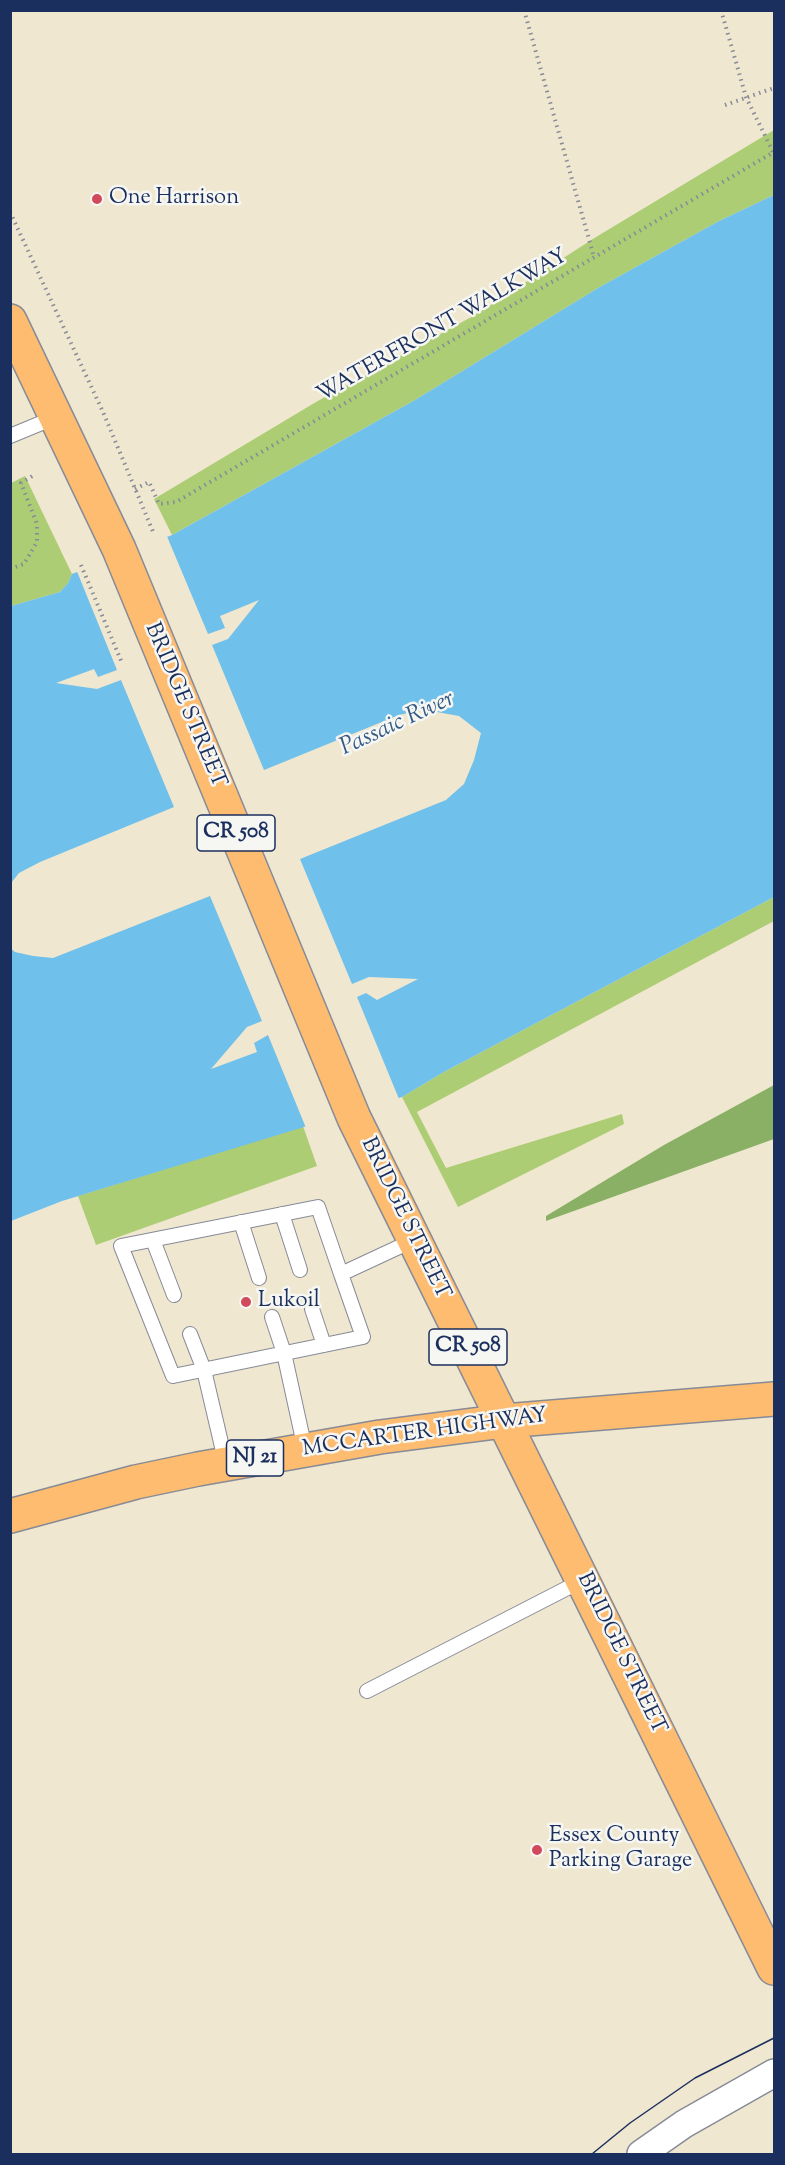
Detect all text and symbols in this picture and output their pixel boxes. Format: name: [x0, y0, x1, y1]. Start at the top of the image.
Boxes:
place label: One Harrison: [109, 186, 239, 212]
marker: One Harrison: [90, 192, 104, 206]
street label: WATERFRONT WALKWAY: [313, 244, 573, 410]
street label: BRIDGE STREET: [137, 620, 231, 792]
water label: Passaic River: [336, 686, 460, 764]
road number: CR 508: [197, 815, 275, 851]
street label: BRIDGE STREET: [353, 1134, 455, 1304]
place label: Lukoil: [258, 1289, 320, 1315]
marker: Lukoil: [239, 1295, 253, 1309]
road number: CR 508: [429, 1329, 507, 1365]
street label: MCCARTER HIGHWAY: [301, 1404, 549, 1464]
road number: NJ 21: [226, 1440, 284, 1476]
street label: BRIDGE STREET: [569, 1569, 671, 1739]
place label: Essex County Parking Garage: [549, 1824, 692, 1876]
marker: Essex County Parking Garage: [530, 1843, 544, 1857]

